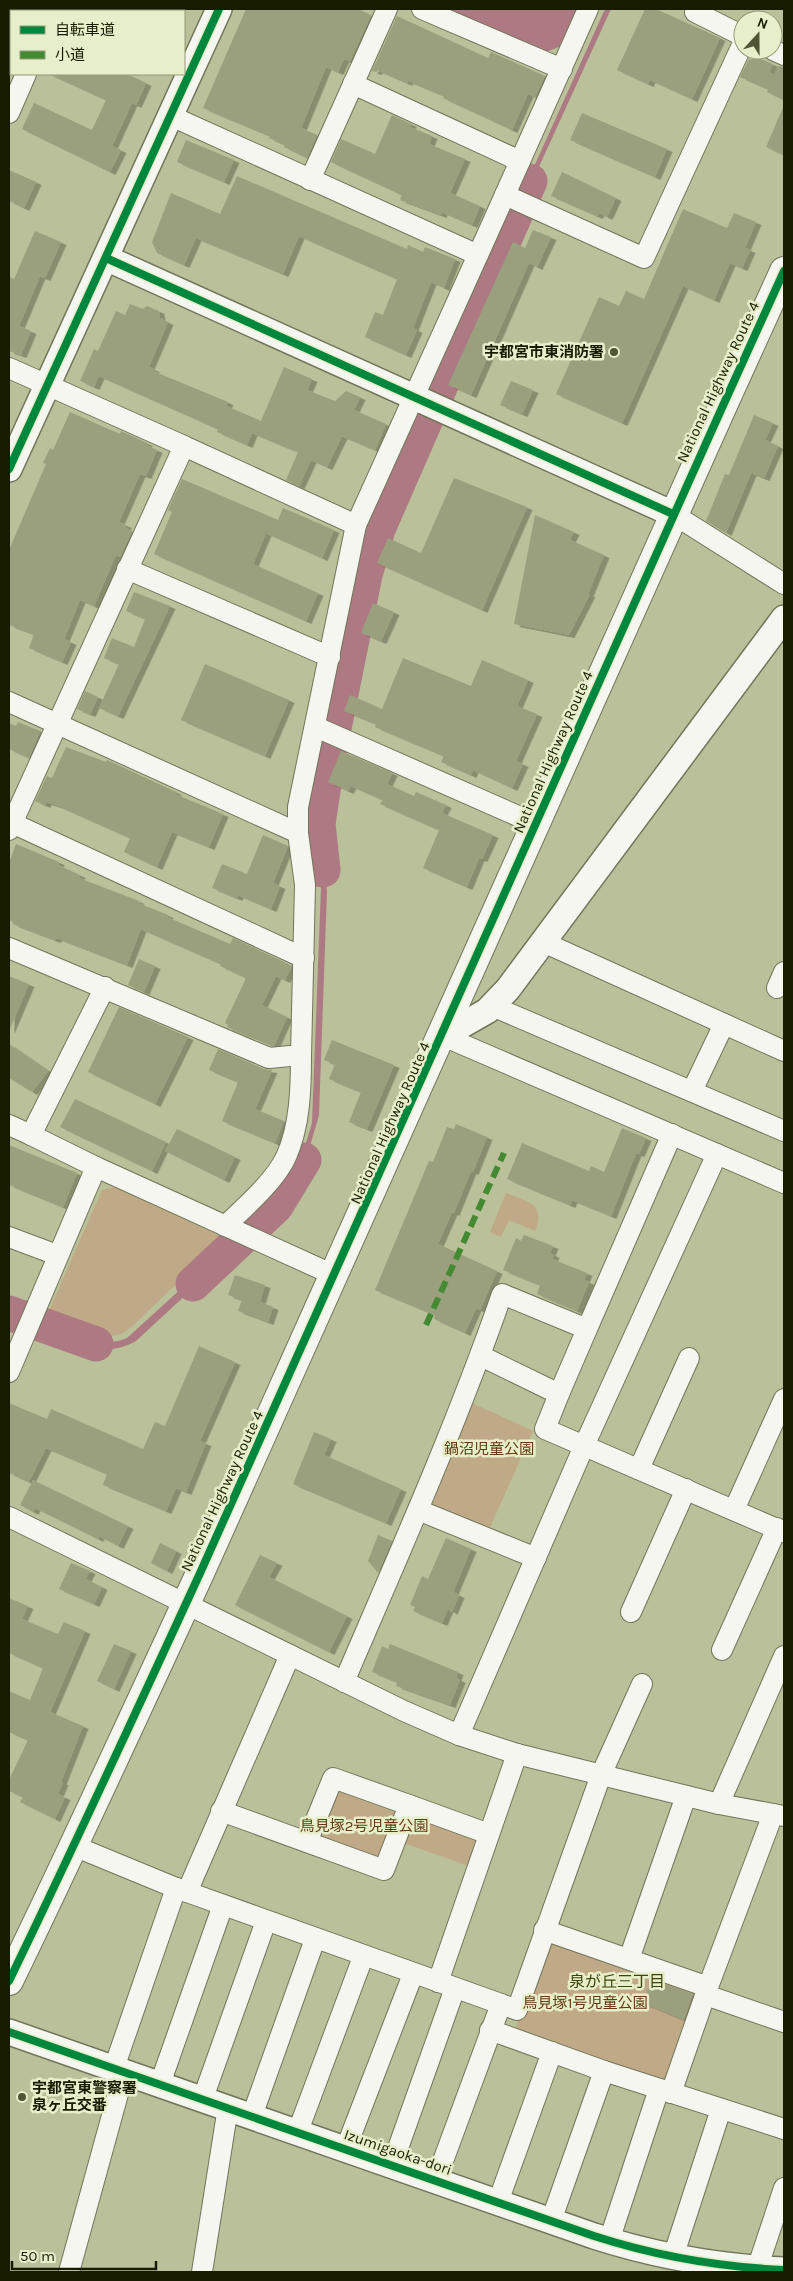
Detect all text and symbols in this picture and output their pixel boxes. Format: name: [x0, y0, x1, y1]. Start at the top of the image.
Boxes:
legend: [10, 10, 185, 75]
north arrow: [733, 10, 783, 60]
text: N: [755, 14, 770, 33]
text: 自転車道: [55, 21, 115, 39]
text: 小道: [55, 46, 85, 64]
street label: National Highway Route 4: [673, 298, 763, 465]
place label: 宇都宮市東消防署: [484, 343, 604, 361]
marker: 宇都宮市東消防署: [608, 346, 620, 358]
street label: National Highway Route 4: [509, 668, 597, 836]
street label: National Highway Route 4: [346, 1039, 434, 1207]
street label: National Highway Route 4: [177, 1407, 267, 1574]
park label: 鍋沼児童公園: [444, 1440, 534, 1458]
park label: 鳥見塚2号児童公園: [300, 1817, 428, 1835]
district label: 泉が丘三丁目: [569, 1972, 665, 1991]
park label: 鳥見塚1号児童公園: [523, 1994, 647, 2012]
place label: 宇都宮東警察署 泉ヶ丘交番: [32, 2079, 137, 2114]
marker: 宇都宮東警察署 泉ヶ丘交番: [16, 2091, 28, 2103]
street label: Izumigaoka-dori: [342, 2125, 454, 2179]
scale bar: [12, 2238, 156, 2270]
text: 50 m: [20, 2247, 55, 2265]

